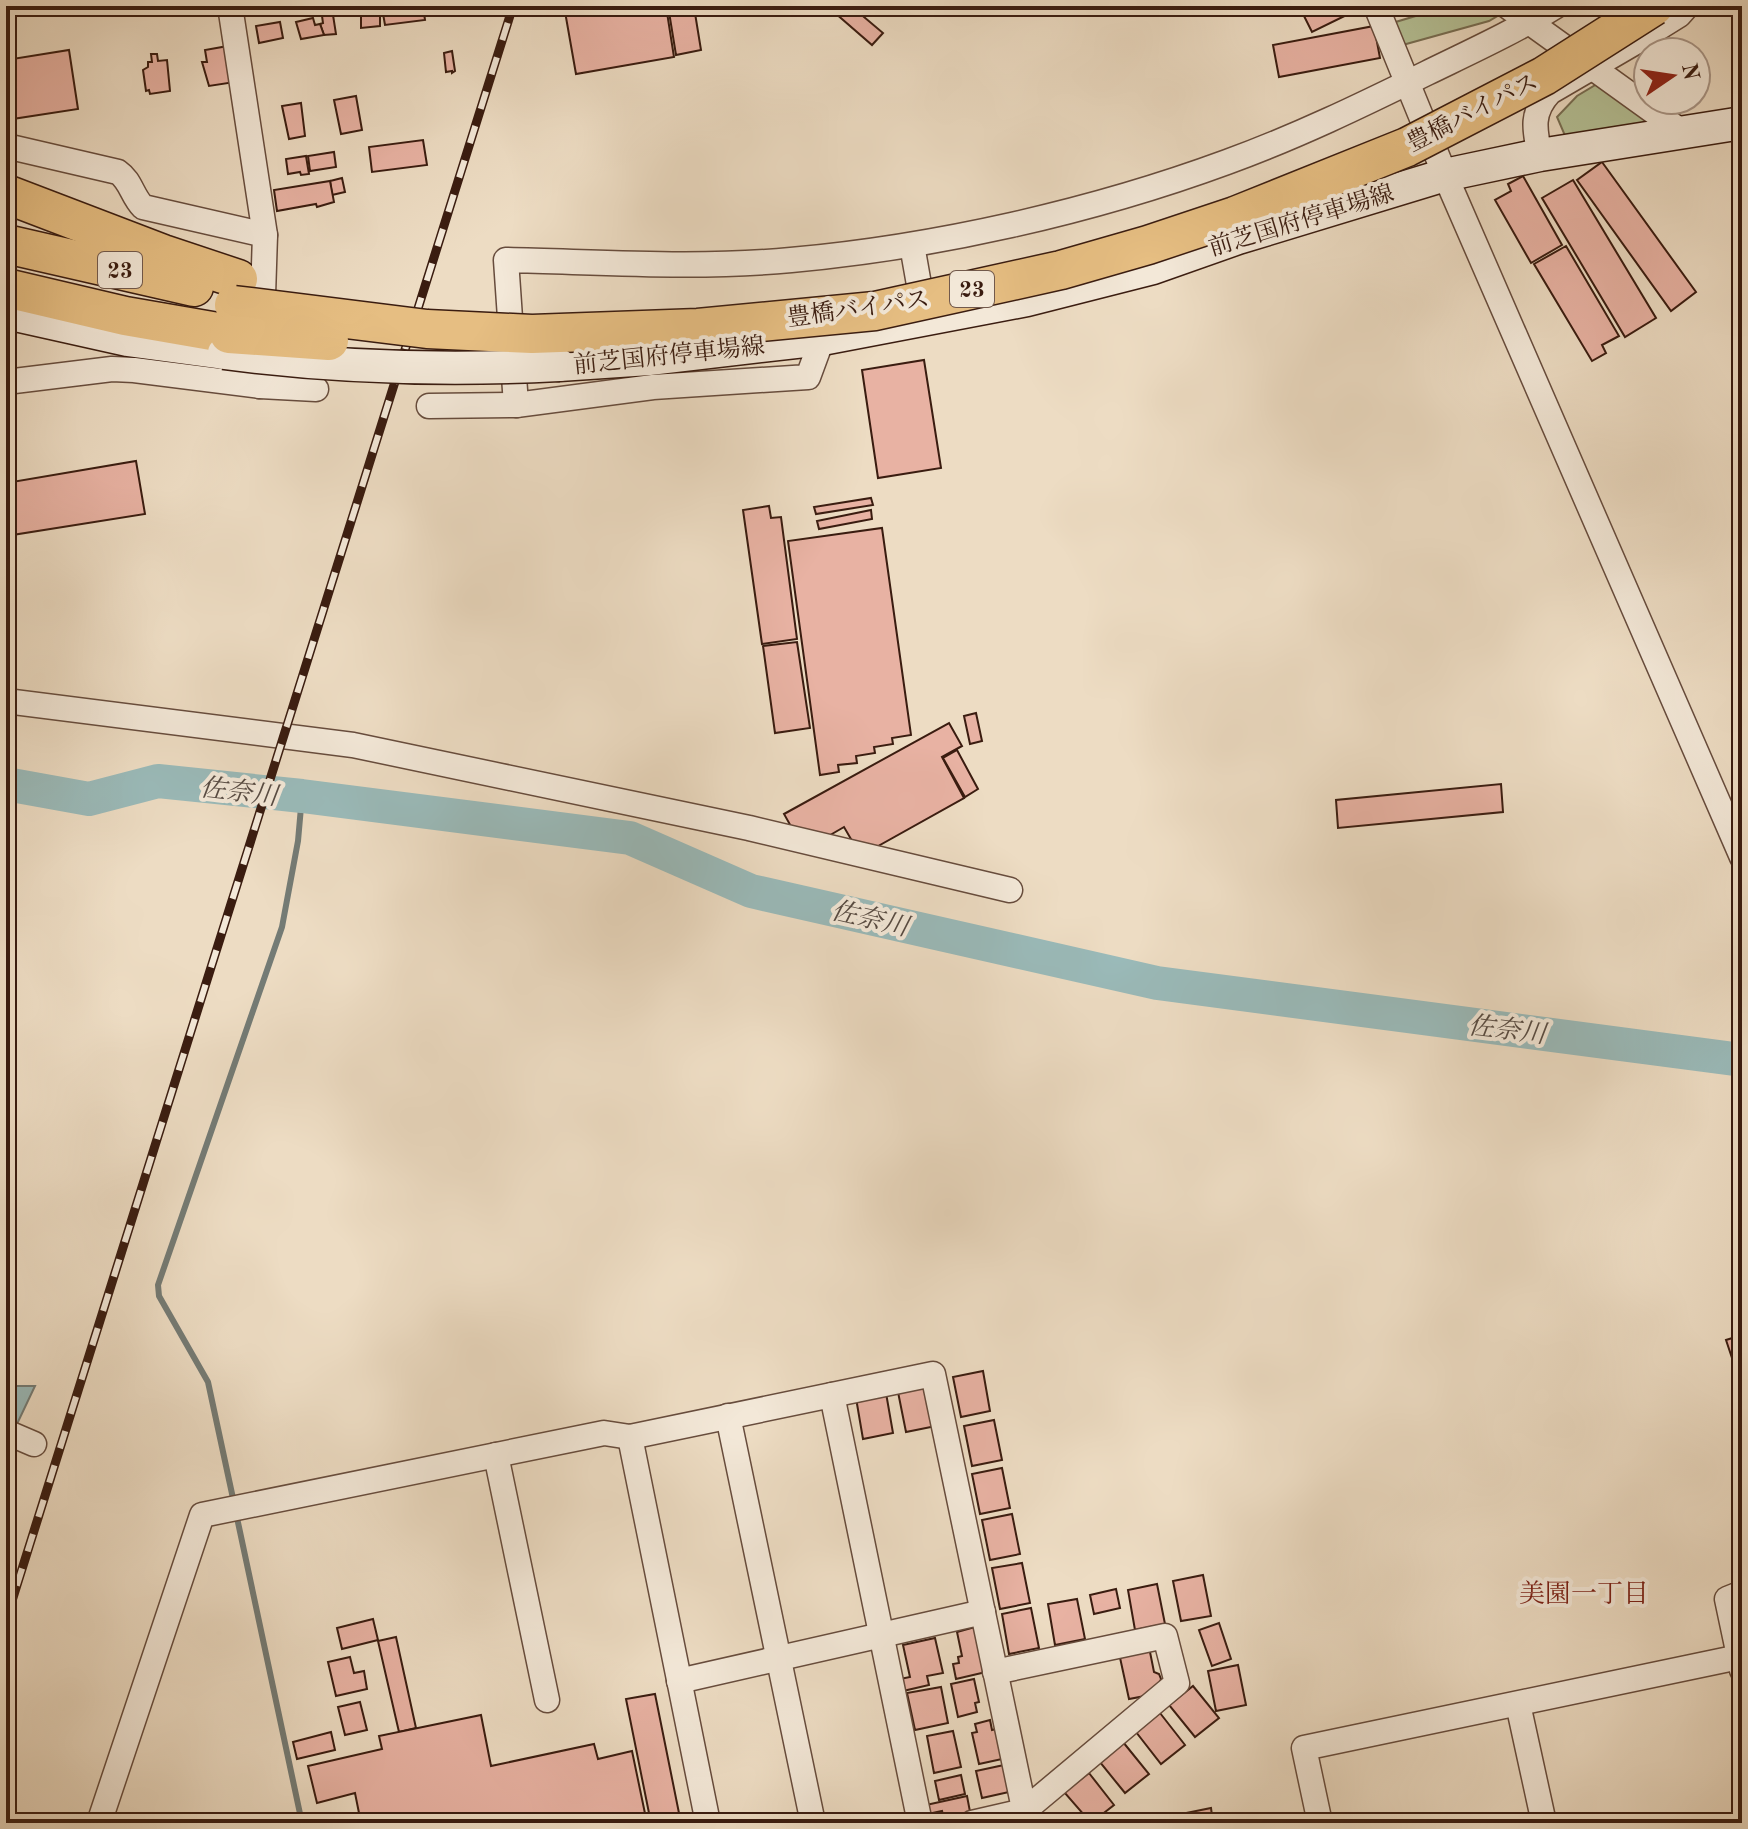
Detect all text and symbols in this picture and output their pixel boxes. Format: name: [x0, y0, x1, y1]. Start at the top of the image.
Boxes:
north arrow: [1632, 36, 1712, 116]
text: N: [1677, 61, 1702, 83]
street label: 豊橋バイパス: [1402, 68, 1542, 157]
street label: 前芝国府停車場線: [1205, 180, 1397, 261]
road number: 23: [98, 252, 142, 288]
road number: 23: [950, 271, 994, 307]
street label: 豊橋バイパス: [785, 285, 931, 332]
street label: 前芝国府停車場線: [572, 332, 766, 379]
water label: 佐奈川: [198, 773, 282, 811]
water label: 佐奈川: [829, 897, 914, 942]
water label: 佐奈川: [1466, 1011, 1550, 1049]
district label: 美園一丁目: [1519, 1580, 1649, 1608]

